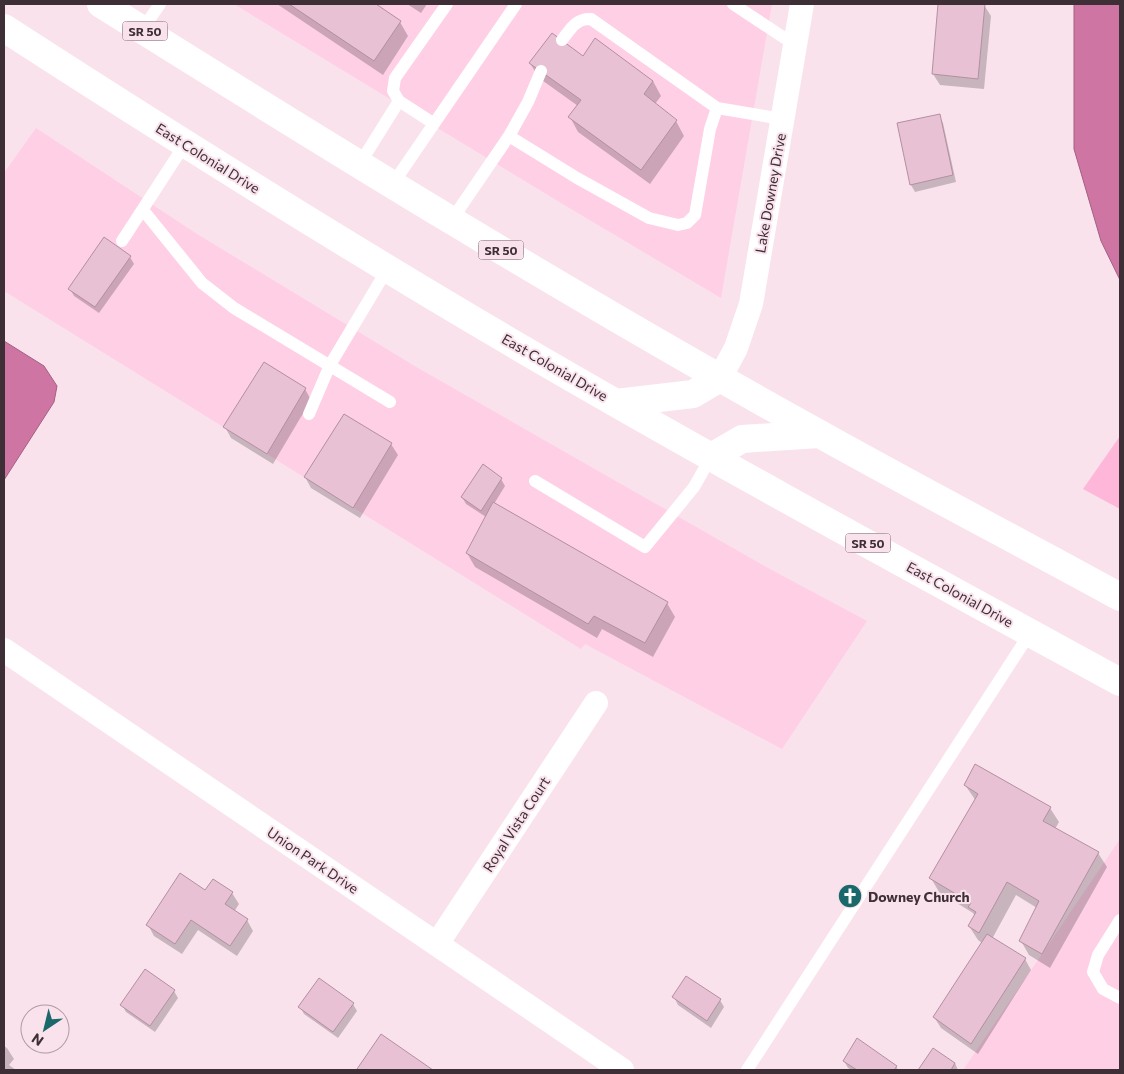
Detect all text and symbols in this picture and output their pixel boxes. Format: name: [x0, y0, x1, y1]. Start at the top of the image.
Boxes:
road number: SR 50: [122, 22, 168, 40]
street label: East Colonial Drive: [153, 119, 263, 197]
street label: Lake Downey Drive: [751, 132, 789, 254]
road number: SR 50: [478, 240, 524, 260]
street label: East Colonial Drive: [499, 330, 611, 404]
road number: SR 50: [846, 534, 890, 552]
street label: East Colonial Drive: [904, 558, 1016, 630]
street label: Royal Vista Court: [479, 773, 553, 875]
street label: Union Park Drive: [264, 823, 362, 897]
church icon: Downey Church: [837, 883, 863, 909]
place label: Downey Church: [868, 888, 970, 905]
north arrow: [20, 1004, 70, 1054]
text: N: [28, 1030, 46, 1050]

